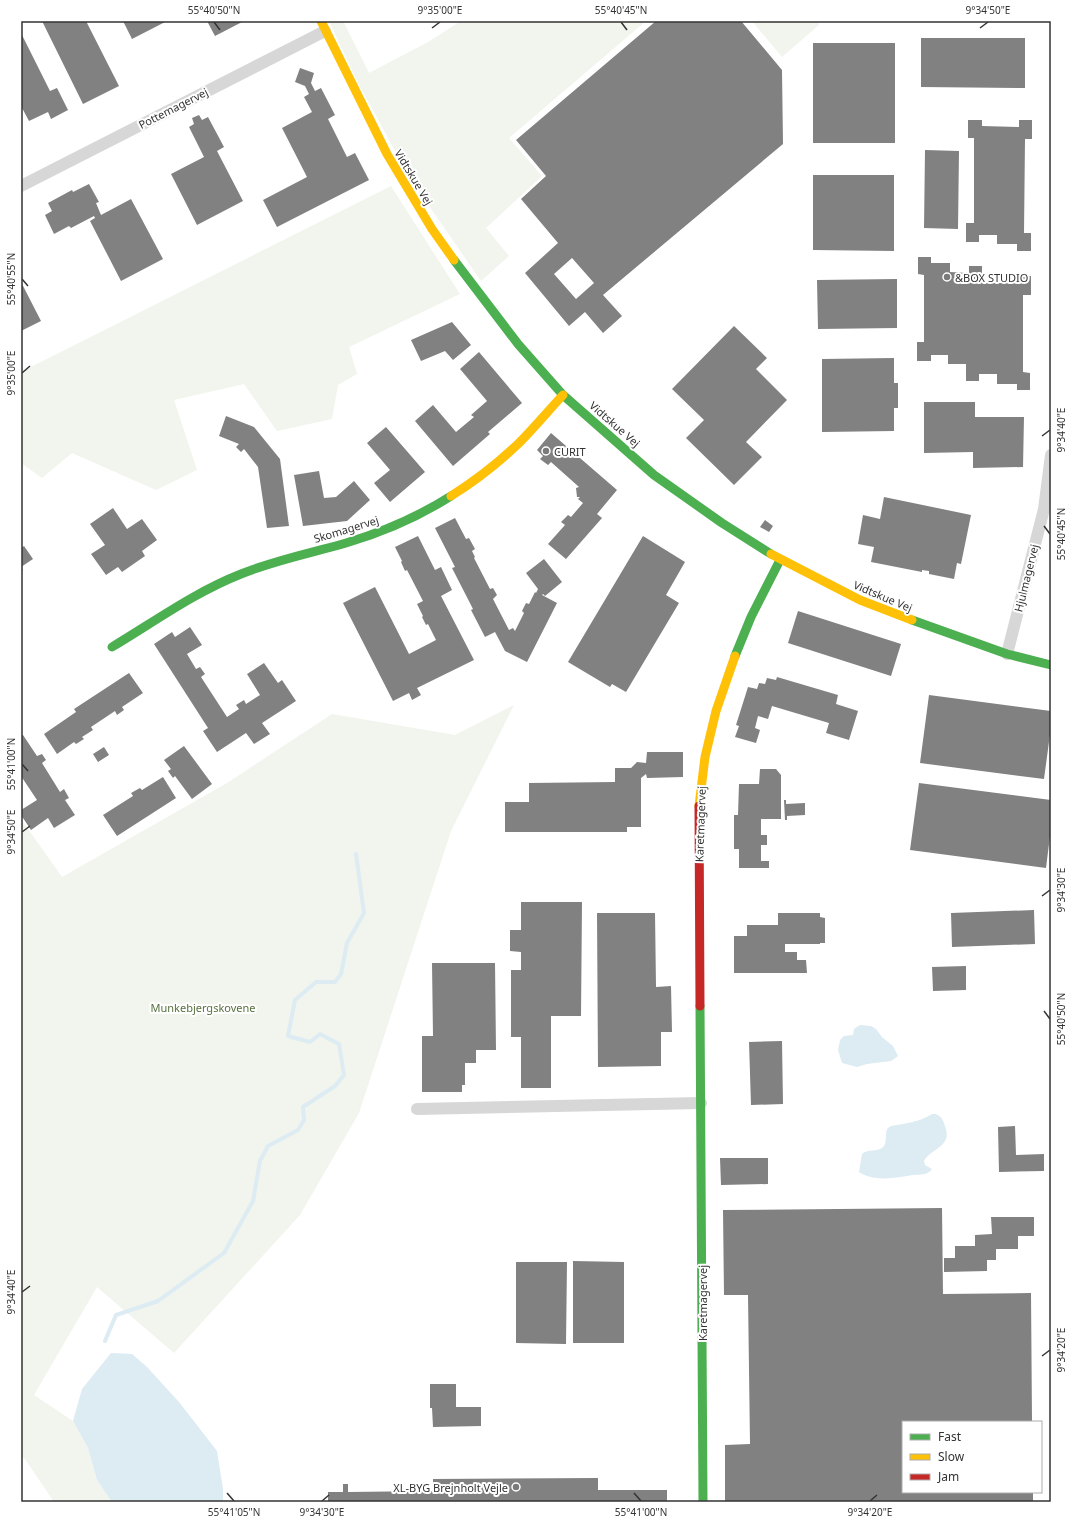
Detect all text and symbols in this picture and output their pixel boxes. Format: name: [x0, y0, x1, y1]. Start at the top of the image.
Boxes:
text: 55°40'50"N: [188, 3, 240, 17]
text: 9°35'00"E: [418, 3, 462, 17]
text: 55°40'45"N: [595, 3, 647, 17]
text: 9°34'50"E: [966, 3, 1010, 17]
street label: Pottemagervej: [136, 84, 210, 132]
street label: Vidtskue Vej: [391, 146, 437, 208]
text: 55°40'55"N: [4, 253, 18, 305]
place label: &BOX STUDIO: [955, 270, 1028, 285]
marker: &BOX STUDIO: [942, 272, 952, 282]
text: 9°35'00"E: [4, 351, 18, 395]
street label: Vidtskue Vej: [586, 398, 644, 450]
text: 9°34'40"E: [1054, 408, 1068, 452]
place label: CURIT: [554, 444, 586, 459]
marker: CURIT: [541, 446, 551, 456]
text: 55°40'45"N: [1054, 508, 1068, 560]
street label: Skomagervej: [312, 512, 380, 546]
street label: Hjulmagervej: [1010, 543, 1042, 613]
street label: Vidtskue Vej: [851, 577, 915, 615]
text: 55°41'00"N: [4, 738, 18, 790]
street label: Karetmagervej: [691, 786, 709, 862]
text: 9°34'50"E: [4, 810, 18, 854]
text: 9°34'30"E: [1054, 868, 1068, 912]
text: 55°40'50"N: [1054, 993, 1068, 1045]
park label: Munkebjergskovene: [150, 1000, 256, 1015]
street label: Karetmagervej: [695, 1265, 710, 1341]
text: 9°34'40"E: [4, 1270, 18, 1314]
text: 9°34'20"E: [1054, 1328, 1068, 1372]
legend: [902, 1421, 1042, 1493]
text: Fast: [938, 1428, 962, 1445]
text: Slow: [938, 1448, 965, 1465]
text: Jam: [937, 1468, 959, 1485]
place label: XL-BYG Brejnholt Vejle: [393, 1480, 508, 1495]
marker: XL-BYG Brejnholt Vejle: [511, 1482, 521, 1492]
text: 55°41'05"N: [208, 1505, 260, 1519]
text: 9°34'30"E: [300, 1505, 344, 1519]
text: 55°41'00"N: [615, 1505, 667, 1519]
text: 9°34'20"E: [848, 1505, 892, 1519]

